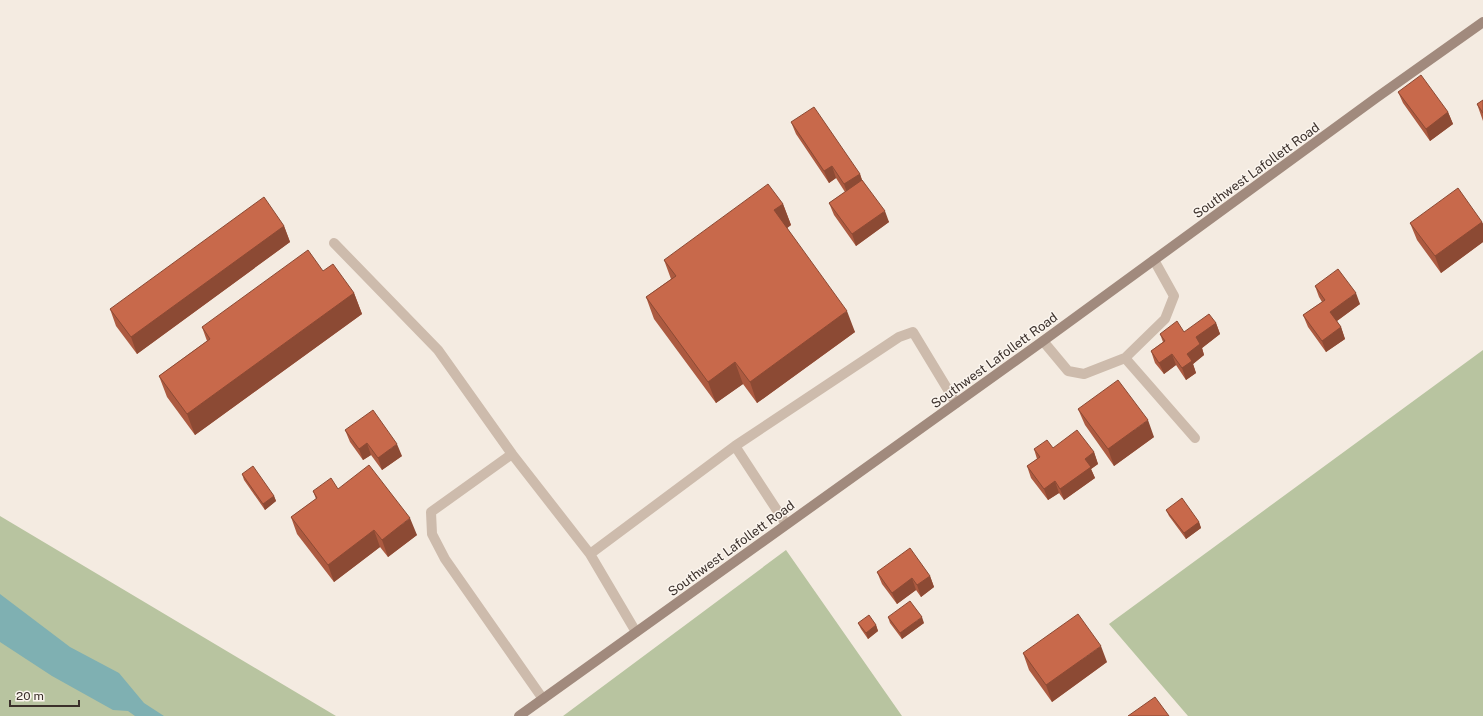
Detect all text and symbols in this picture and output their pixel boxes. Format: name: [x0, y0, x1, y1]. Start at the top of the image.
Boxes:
street label: Southwest Lafollett Road: [1190, 120, 1322, 221]
street label: Southwest Lafollett Road: [928, 310, 1060, 411]
street label: Southwest Lafollett Road: [665, 498, 797, 599]
scale bar: [10, 682, 79, 708]
text: 20 m: [16, 689, 44, 703]

